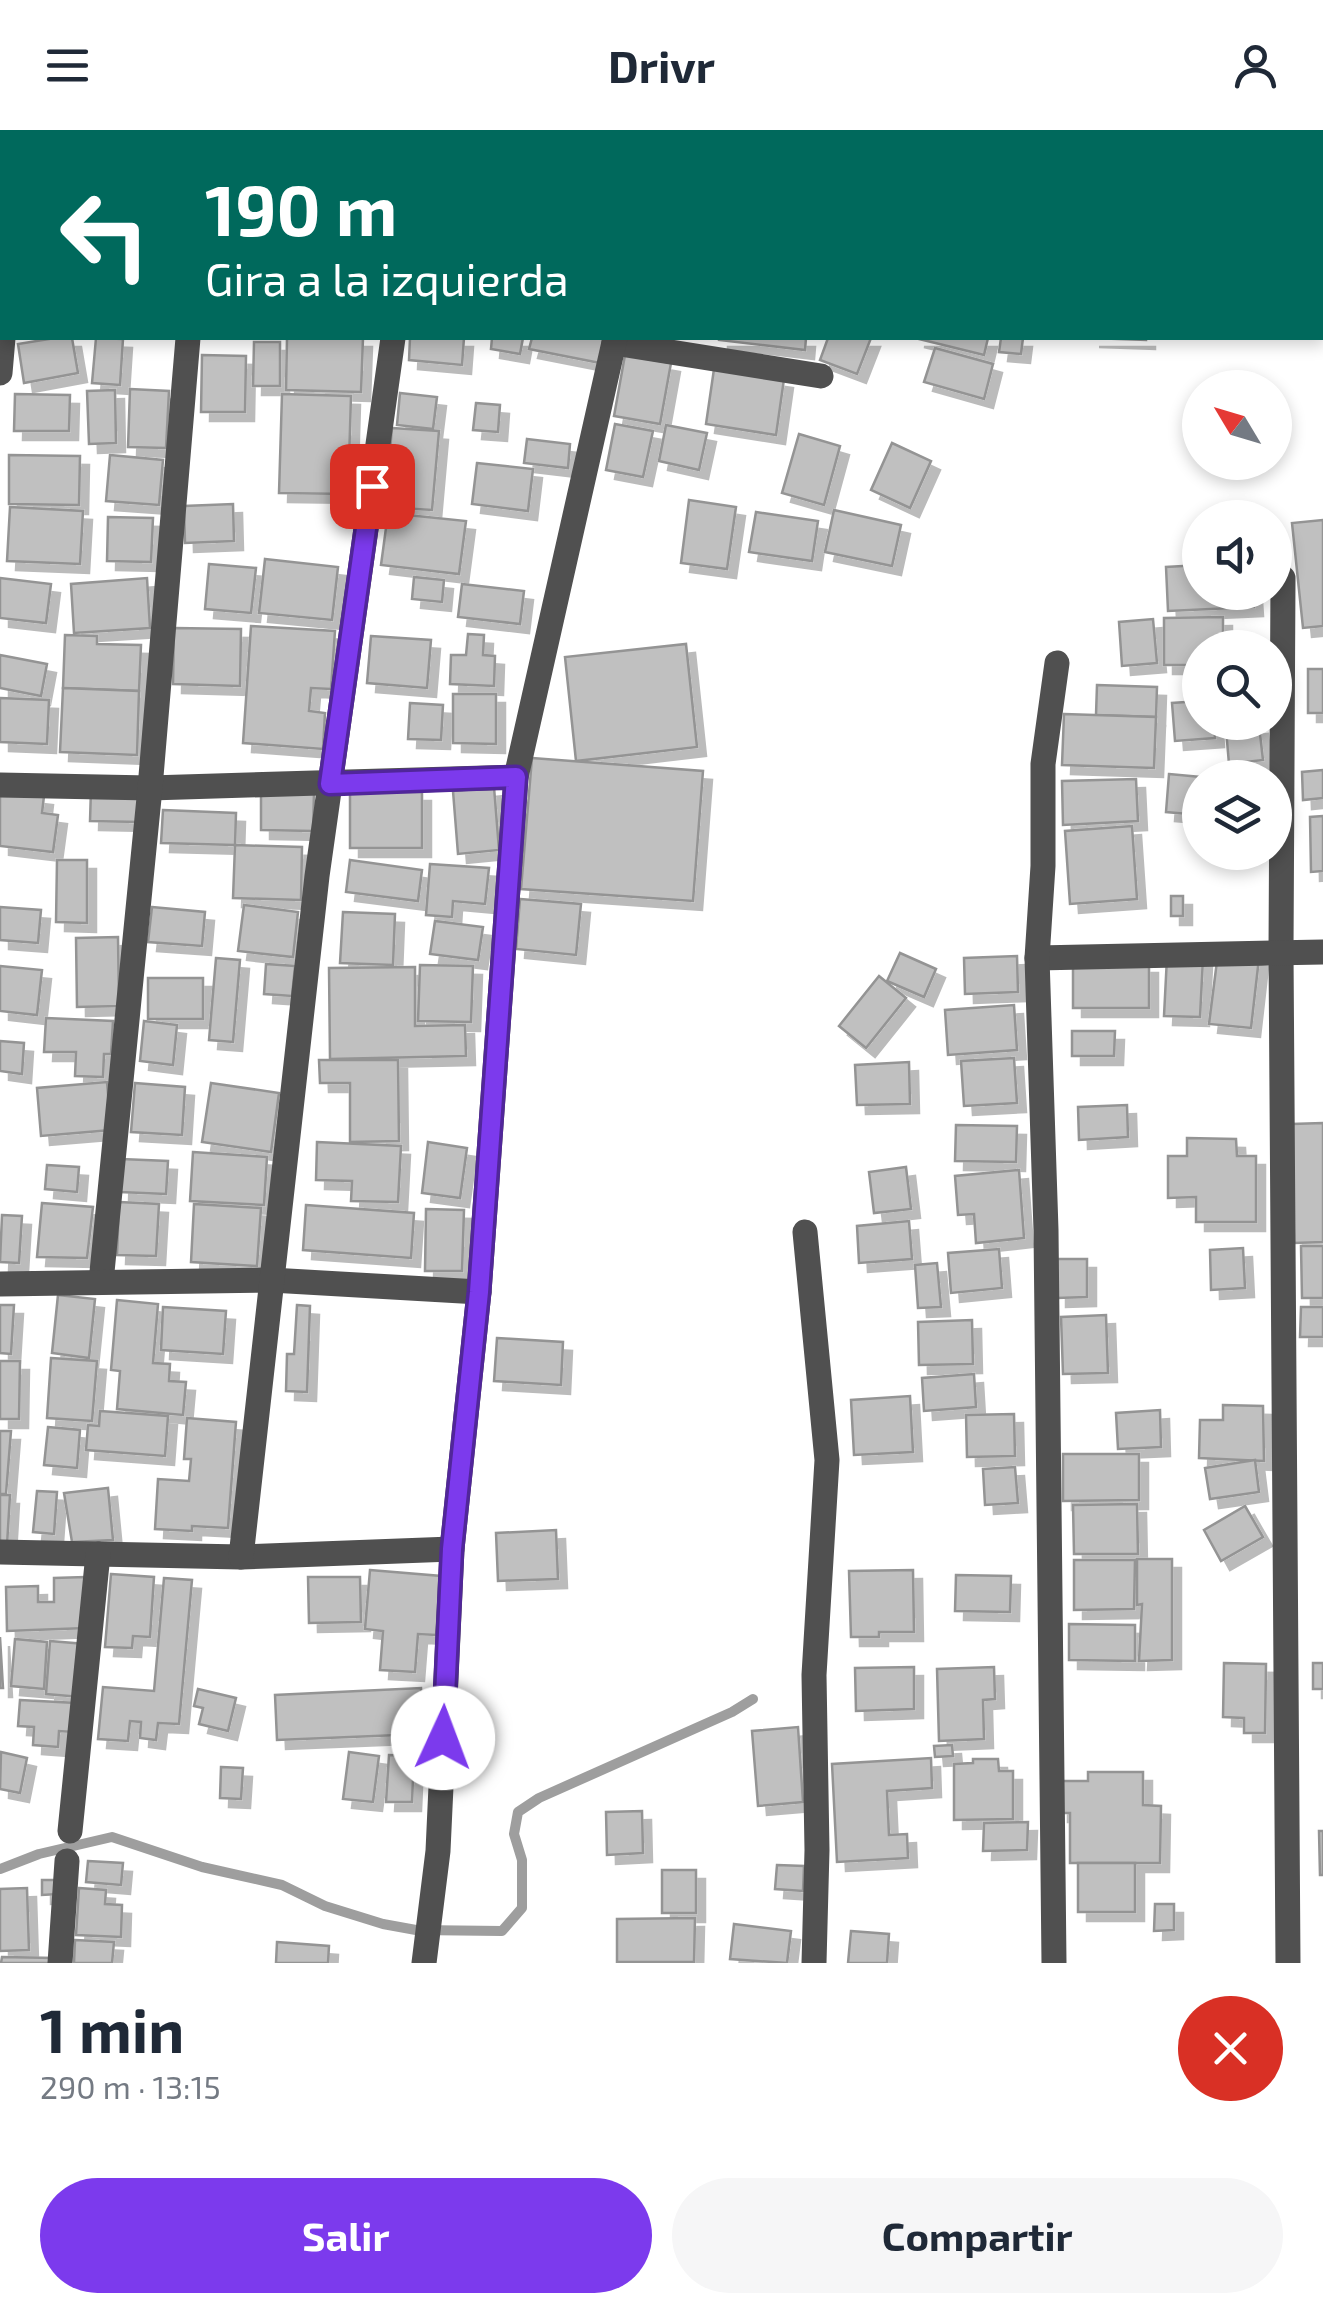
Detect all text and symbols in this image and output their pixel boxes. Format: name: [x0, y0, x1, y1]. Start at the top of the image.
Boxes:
icon: menu: [40, 38, 95, 93]
text: Drivr: [608, 38, 715, 92]
icon: person: [1228, 38, 1283, 93]
text: 190 m: [205, 166, 398, 250]
icon: left: [40, 170, 170, 300]
text: Gira a la izquierda: [205, 251, 569, 305]
north arrow: [1182, 370, 1292, 480]
map controls: [1182, 370, 1292, 870]
pin: [330, 444, 415, 529]
icon: arrive: [345, 459, 400, 514]
button: sound: [1182, 500, 1292, 610]
button: search: [1182, 630, 1292, 740]
button: layers: [1182, 760, 1292, 870]
position arrow: [391, 1686, 495, 1790]
text: 1 min: [40, 1993, 184, 2065]
button: close: [1178, 1996, 1283, 2101]
text: 290 m · 13:15: [40, 2067, 221, 2105]
button: Salir: [40, 2178, 652, 2293]
button: Compartir: [672, 2178, 1283, 2293]

